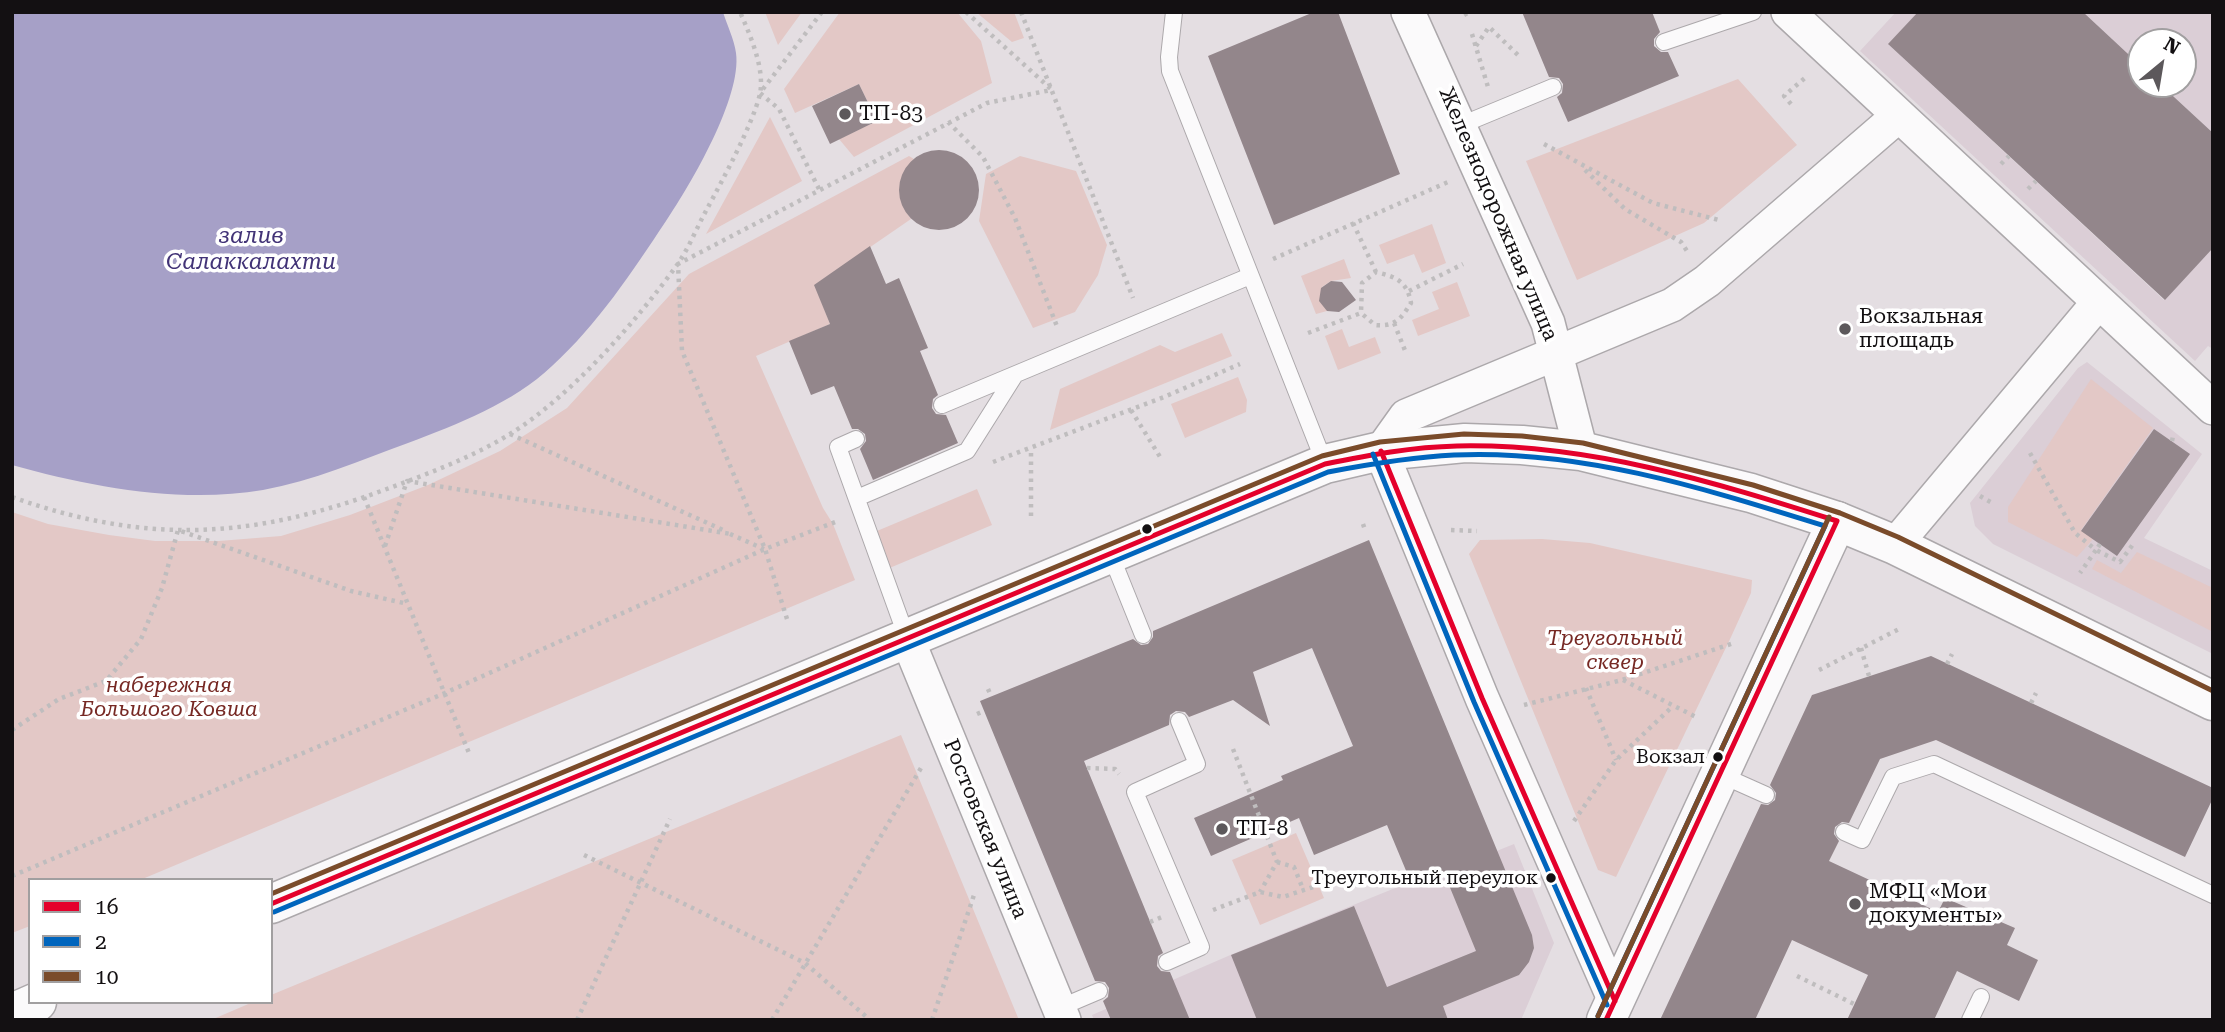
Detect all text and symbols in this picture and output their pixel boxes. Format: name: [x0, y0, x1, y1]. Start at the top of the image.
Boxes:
north arrow: [2127, 28, 2197, 98]
text: N: [2160, 32, 2184, 60]
street label: Железнодорожная улица: [1433, 83, 1563, 345]
place label: ТП-83: [859, 101, 923, 127]
marker: ТП-83: [837, 106, 853, 122]
water label: залив Салаккалахти: [166, 222, 336, 276]
place label: Вокзальная площадь: [1859, 304, 1983, 354]
marker: Вокзальная площадь: [1837, 321, 1853, 337]
unlabelled marker: [1140, 522, 1154, 536]
park label: Треугольный сквер: [1547, 626, 1683, 676]
park label: набережная Большого Ковша: [80, 673, 258, 723]
street label: Ростовская улица: [937, 736, 1033, 922]
place label: Вокзал: [1636, 746, 1705, 768]
marker: Вокзал: [1711, 750, 1725, 764]
place label: ТП-8: [1236, 816, 1288, 842]
marker: ТП-8: [1214, 821, 1230, 837]
place label: Треугольный переулок: [1311, 867, 1538, 889]
marker: Треугольный переулок: [1544, 871, 1558, 885]
legend: [28, 878, 273, 1004]
place label: МФЦ «Мои документы»: [1869, 879, 2002, 929]
text: 16: [95, 895, 119, 919]
marker: МФЦ «Мои документы»: [1847, 896, 1863, 912]
text: 2: [95, 930, 107, 954]
text: 10: [95, 965, 119, 989]

